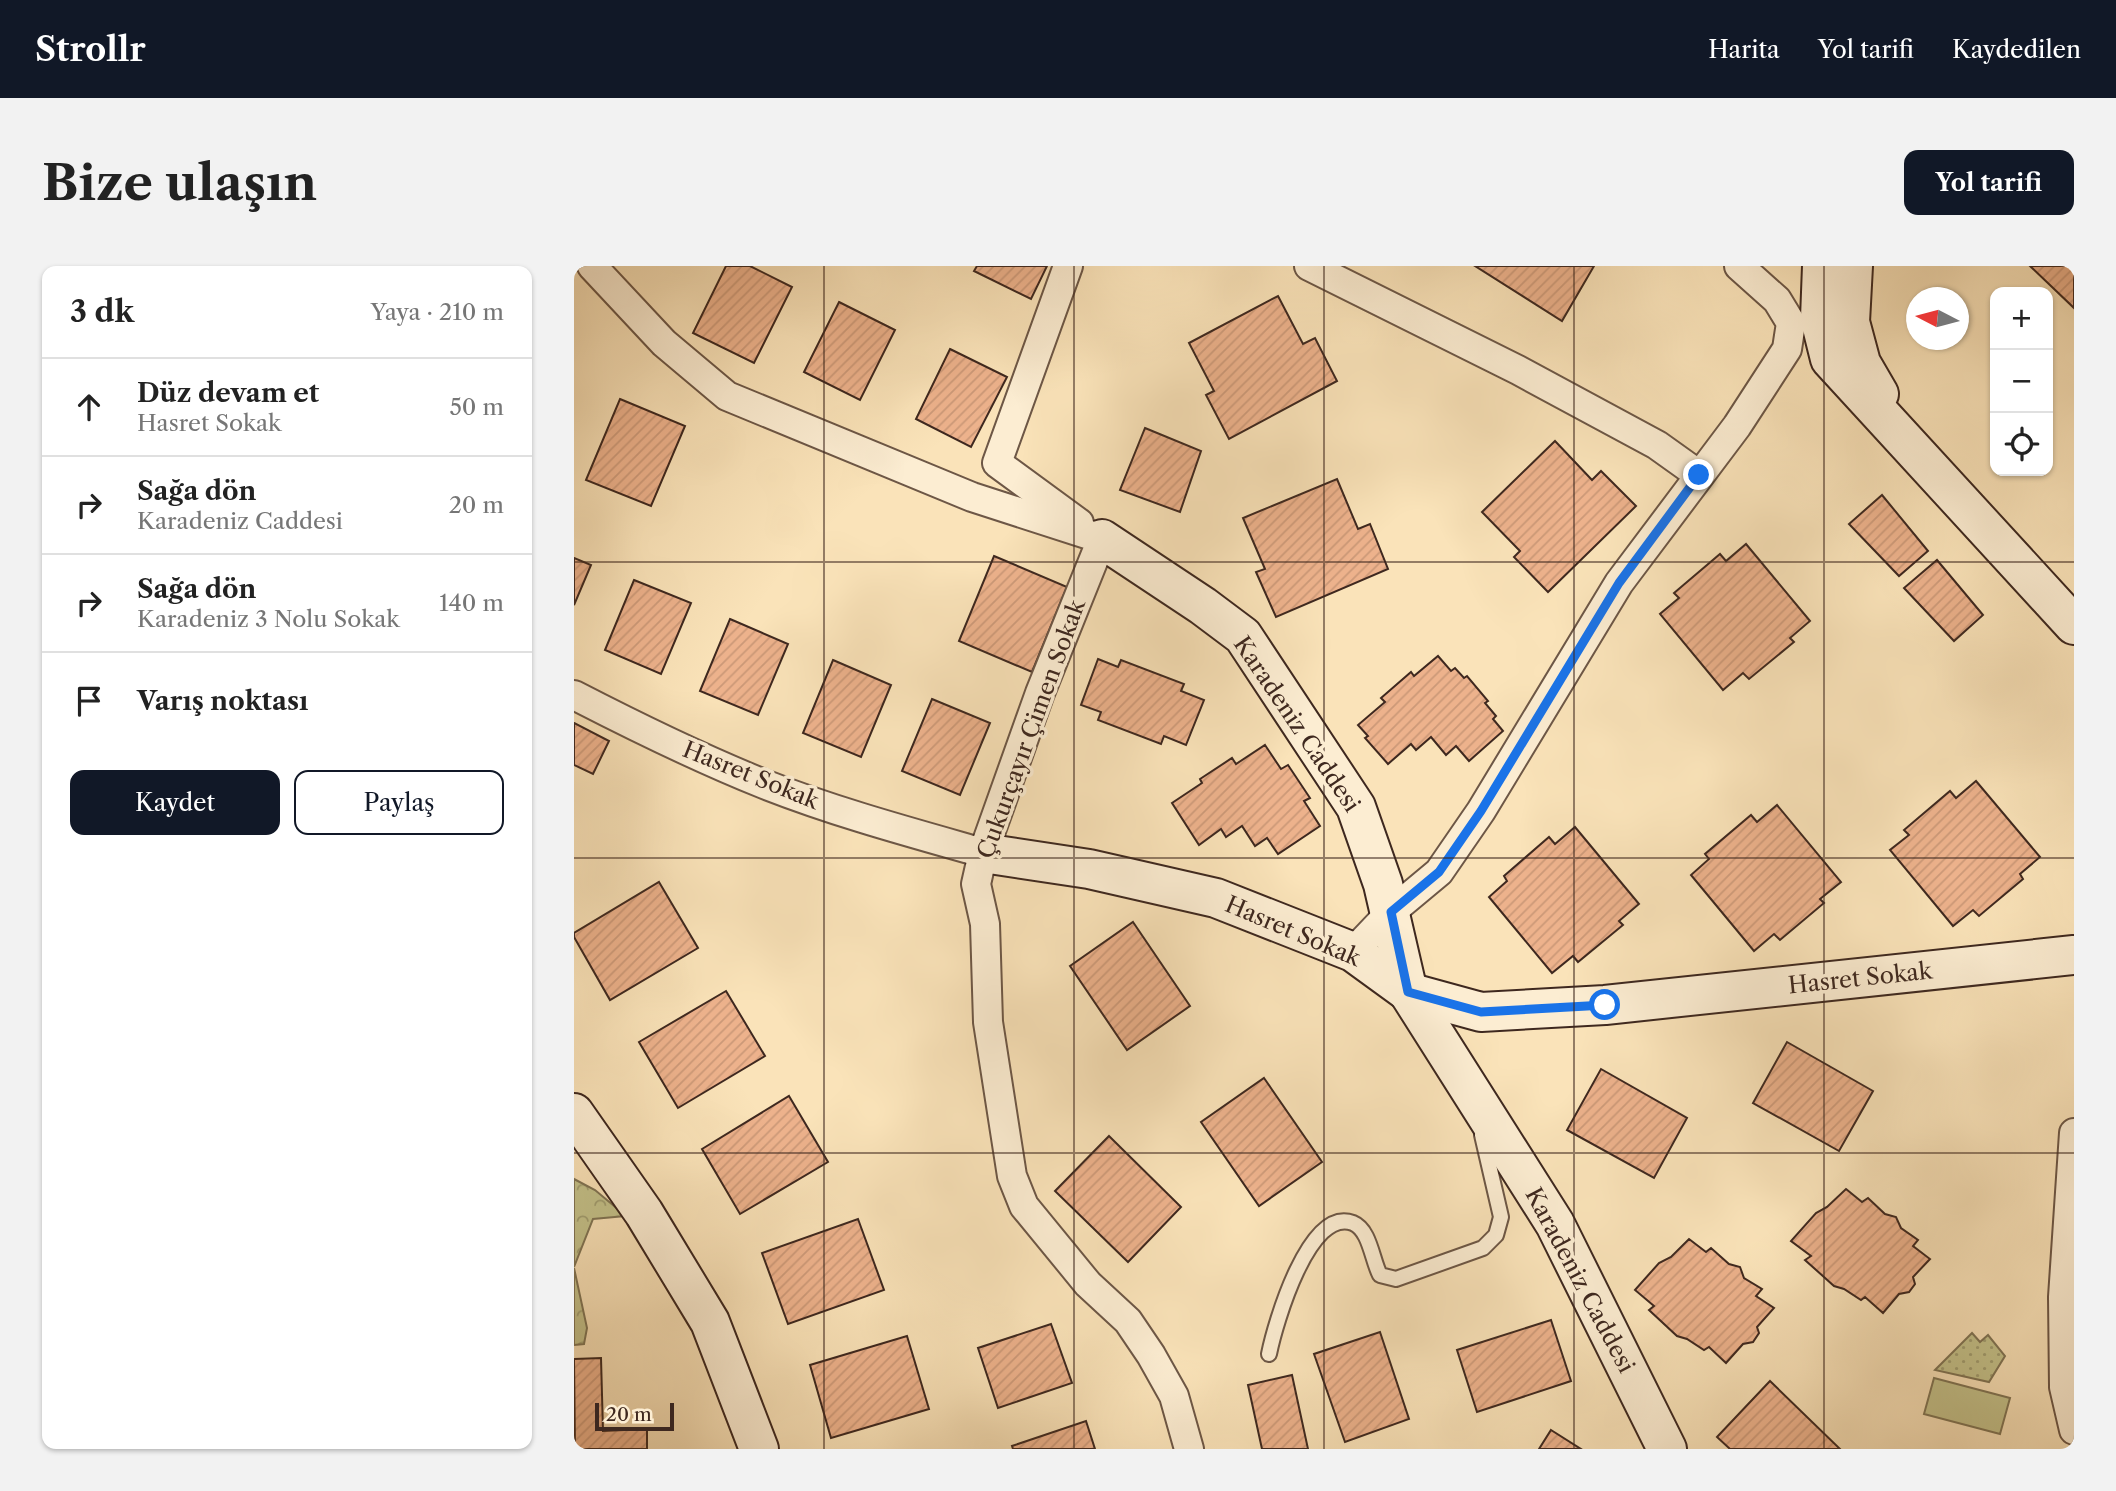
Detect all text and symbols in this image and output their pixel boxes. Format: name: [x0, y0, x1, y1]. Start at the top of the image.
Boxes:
text: Strollr: [35, 29, 146, 70]
text: Harita: [1708, 35, 1780, 64]
text: Yol tarifi: [1818, 35, 1914, 64]
text: Kaydedilen: [1952, 35, 2081, 64]
button: Yol tarifi: [1904, 150, 2074, 215]
text: Bize ulaşın: [42, 152, 317, 213]
north arrow: [1906, 287, 1969, 350]
map controls: [1990, 287, 2053, 476]
button: +: [1990, 287, 2053, 350]
text: 3 dk: [70, 293, 134, 330]
text: Yaya · 210 m: [371, 298, 504, 326]
button: −: [1990, 350, 2053, 413]
text: Düz devam et: [137, 377, 319, 409]
icon: ahead: [70, 388, 108, 426]
text: 50 m: [449, 393, 504, 421]
text: Hasret Sokak: [137, 409, 281, 437]
button: locate: [1990, 413, 2053, 476]
route end: [1683, 459, 1714, 490]
text: Sağa dön: [137, 475, 256, 507]
icon: right: [70, 486, 108, 524]
text: 20 m: [449, 491, 504, 519]
text: Karadeniz Caddesi: [137, 507, 343, 535]
text: Sağa dön: [137, 573, 256, 605]
icon: right: [70, 584, 108, 622]
text: 140 m: [439, 589, 504, 617]
street label: Çukurçayır Çimen Sokak: [971, 594, 1091, 862]
text: Karadeniz 3 Nolu Sokak: [137, 605, 400, 633]
street label: Karadeniz Caddesi: [1228, 631, 1366, 817]
icon: arrive: [70, 682, 108, 720]
text: Varış noktası: [137, 685, 308, 717]
street label: Hasret Sokak: [679, 735, 825, 816]
button: Kaydet: [70, 770, 280, 835]
button: Paylaş: [294, 770, 504, 835]
street label: Hasret Sokak: [1221, 890, 1366, 973]
street label: Hasret Sokak: [1787, 956, 1935, 999]
route start: [1589, 989, 1620, 1020]
street label: Karadeniz Caddesi: [1519, 1183, 1641, 1377]
scale bar: [595, 1400, 674, 1432]
text: 20 m: [606, 1403, 652, 1426]

